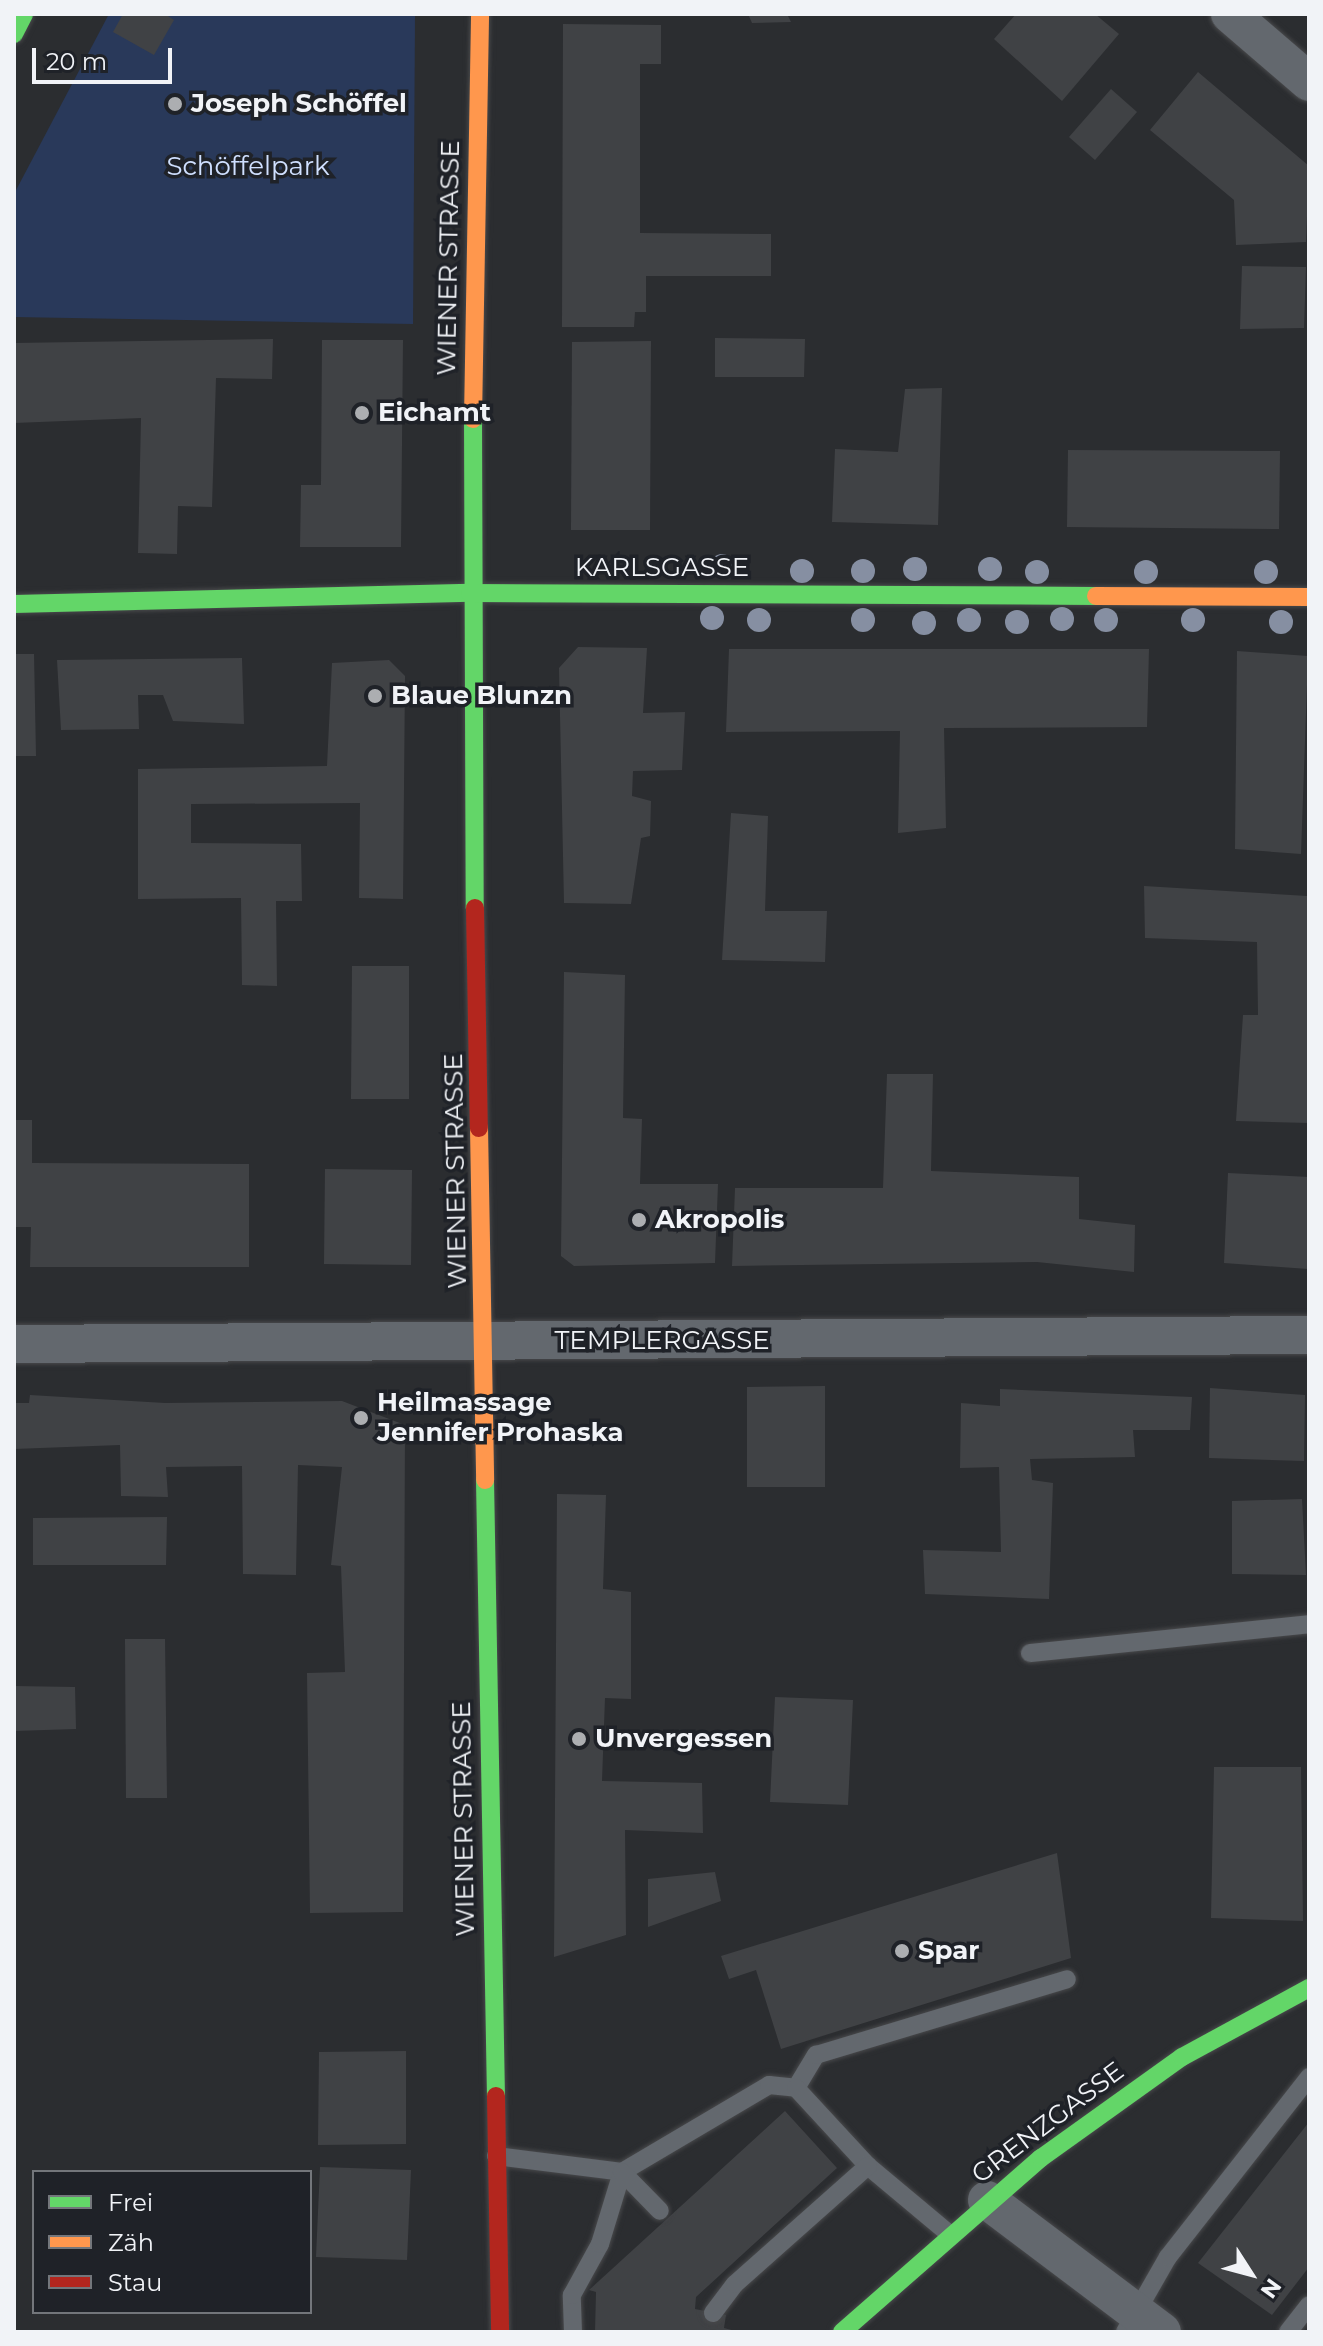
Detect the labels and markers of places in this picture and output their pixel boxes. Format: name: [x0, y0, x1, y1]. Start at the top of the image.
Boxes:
place label: Joseph Schöffel: [191, 88, 407, 120]
marker: Joseph Schöffel: [166, 95, 184, 113]
place label: Eichamt: [378, 397, 491, 429]
marker: Eichamt: [353, 404, 371, 422]
place label: Blaue Blunzn: [391, 680, 572, 712]
marker: Blaue Blunzn: [366, 687, 384, 705]
place label: Akropolis: [655, 1204, 784, 1236]
marker: Akropolis: [630, 1211, 648, 1229]
place label: Heilmassage Jennifer Prohaska: [377, 1387, 623, 1448]
marker: Heilmassage Jennifer Prohaska: [352, 1409, 370, 1427]
place label: Unvergessen: [595, 1723, 772, 1755]
marker: Unvergessen: [570, 1730, 588, 1748]
place label: Spar: [918, 1935, 980, 1967]
marker: Spar: [893, 1942, 911, 1960]

